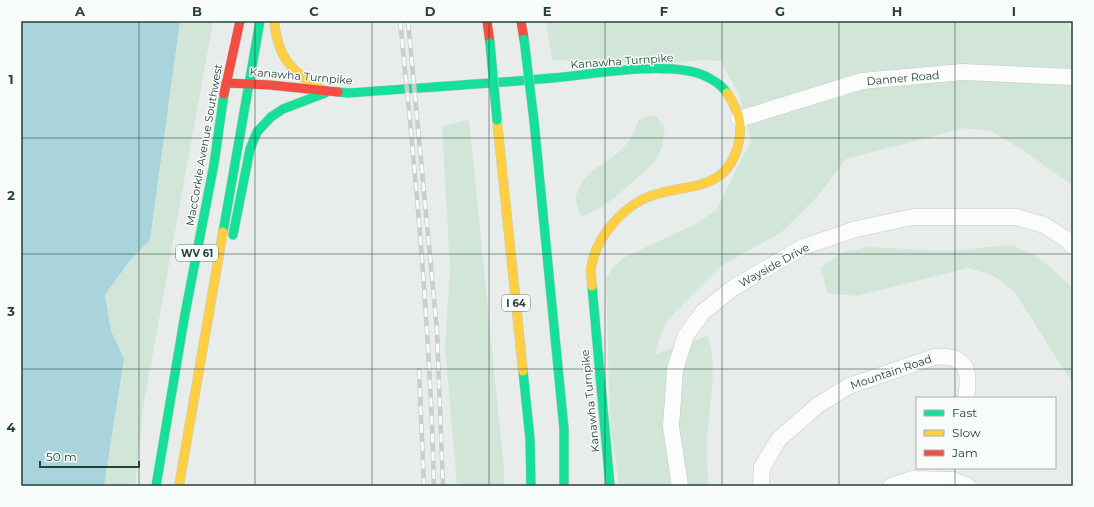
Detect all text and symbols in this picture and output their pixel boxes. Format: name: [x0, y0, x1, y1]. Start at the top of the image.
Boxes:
text: A: [74, 3, 86, 19]
text: B: [192, 3, 202, 19]
text: C: [309, 3, 319, 19]
text: D: [425, 3, 436, 19]
text: E: [543, 3, 552, 19]
text: F: [660, 3, 668, 19]
text: G: [775, 3, 785, 19]
text: H: [892, 3, 902, 19]
text: I: [1012, 3, 1016, 19]
street label: Kanawha Turnpike: [570, 50, 674, 72]
street label: MacCorkle Avenue Southwest: [183, 62, 225, 227]
street label: Kanawha Turnpike: [249, 65, 353, 87]
street label: Danner Road: [866, 68, 940, 88]
text: 1: [8, 71, 14, 87]
text: 2: [7, 187, 15, 203]
street label: Wayside Drive: [737, 240, 812, 290]
road number: WV 61: [176, 245, 218, 261]
road number: I 64: [502, 295, 530, 311]
text: 3: [6, 303, 15, 319]
street label: Kanawha Turnpike: [578, 349, 602, 453]
street label: Mountain Road: [849, 352, 933, 392]
legend: [916, 397, 1056, 469]
text: Fast: [952, 405, 977, 420]
text: 4: [7, 419, 16, 435]
text: Slow: [952, 425, 981, 440]
scale bar: [40, 443, 139, 469]
text: Jam: [951, 445, 978, 460]
text: 50 m: [46, 449, 77, 464]

